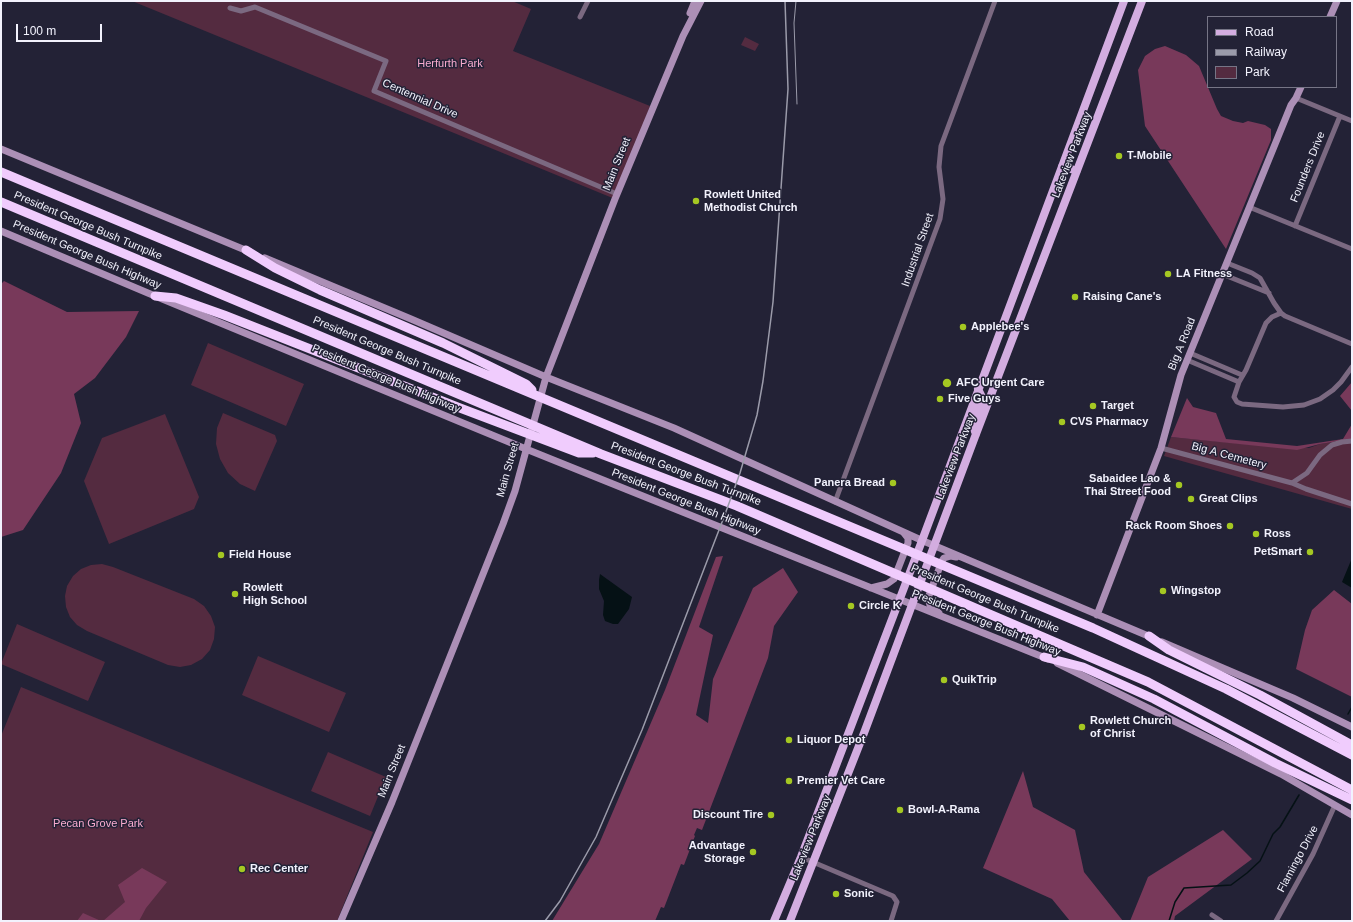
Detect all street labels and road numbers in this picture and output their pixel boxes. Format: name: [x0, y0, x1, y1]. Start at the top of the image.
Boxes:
street label: Centennial Drive: [380, 76, 460, 122]
street label: Lakeview Parkway: [1050, 110, 1094, 200]
street label: Founders Drive: [1288, 130, 1328, 204]
street label: Main Street: [600, 135, 634, 193]
street label: President George Bush Turnpike: [12, 189, 164, 263]
street label: Industrial Street: [899, 211, 937, 289]
street label: President George Bush Highway: [11, 218, 163, 292]
street label: President George Bush Turnpike: [311, 314, 463, 388]
street label: Big A Road: [1165, 316, 1199, 372]
street label: President George Bush Highway: [310, 342, 462, 416]
street label: Lakeview Parkway: [934, 412, 978, 502]
street label: President George Bush Turnpike: [609, 439, 763, 509]
street label: Big A Cemetery: [1190, 440, 1268, 472]
street label: Main Street: [494, 441, 522, 499]
street label: President George Bush Highway: [610, 466, 762, 538]
street label: President George Bush Turnpike: [909, 562, 1061, 636]
street label: President George Bush Highway: [910, 587, 1062, 659]
street label: Main Street: [375, 742, 409, 800]
street label: Lakeview Parkway: [788, 793, 834, 883]
street label: Flamingo Drive: [1275, 823, 1321, 895]

